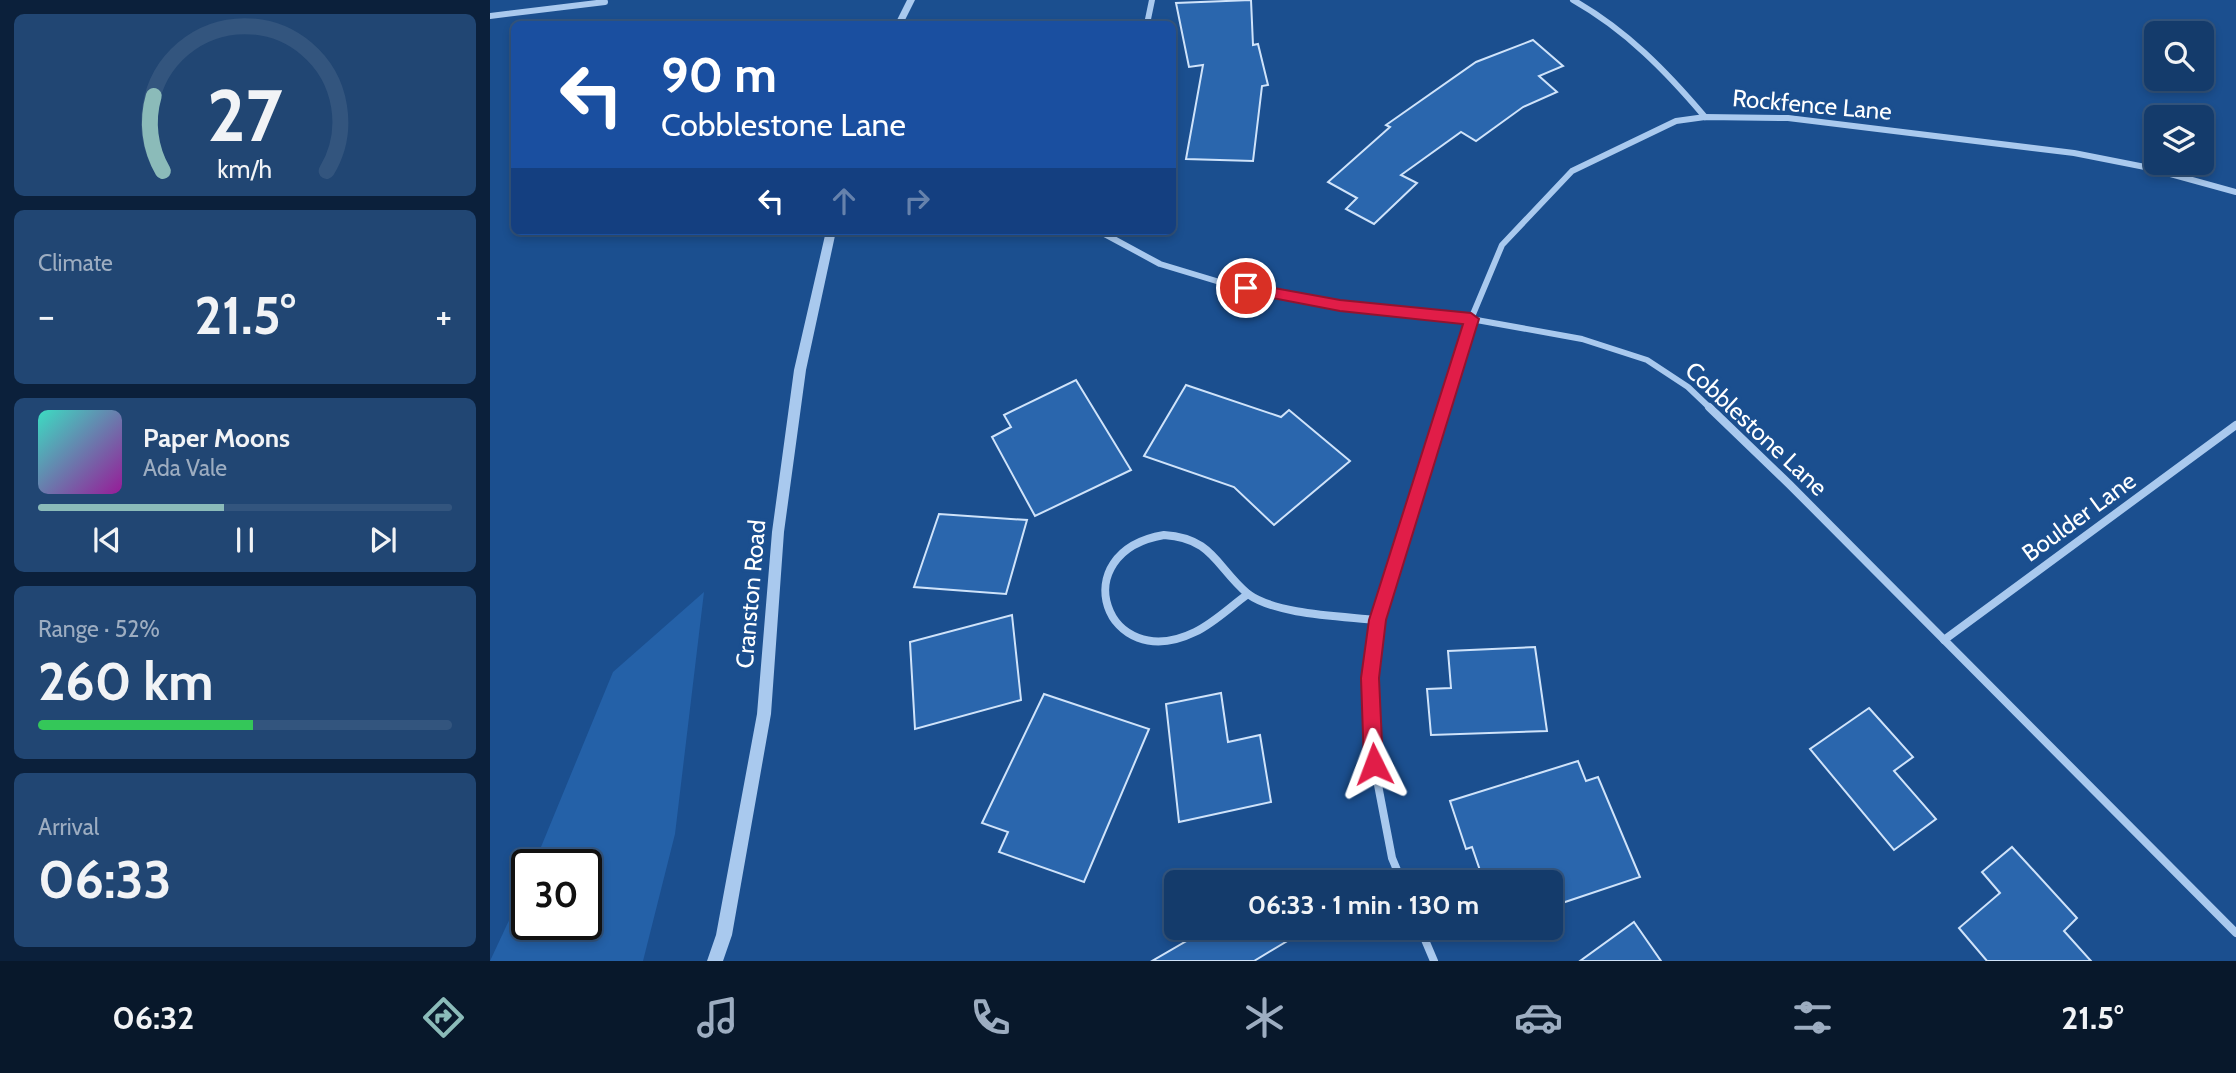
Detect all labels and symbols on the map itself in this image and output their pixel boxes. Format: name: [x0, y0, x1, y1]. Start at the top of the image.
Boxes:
street label: Rockfence Lane: [1731, 83, 1893, 126]
pin: [1216, 258, 1276, 318]
street label: Cobblestone Lane: [1679, 355, 1833, 502]
street label: Boulder Lane: [2016, 466, 2141, 568]
street label: Cranston Road: [730, 518, 771, 669]
position arrow: [1337, 727, 1411, 801]
speed limit sign: 30: [511, 849, 602, 940]

